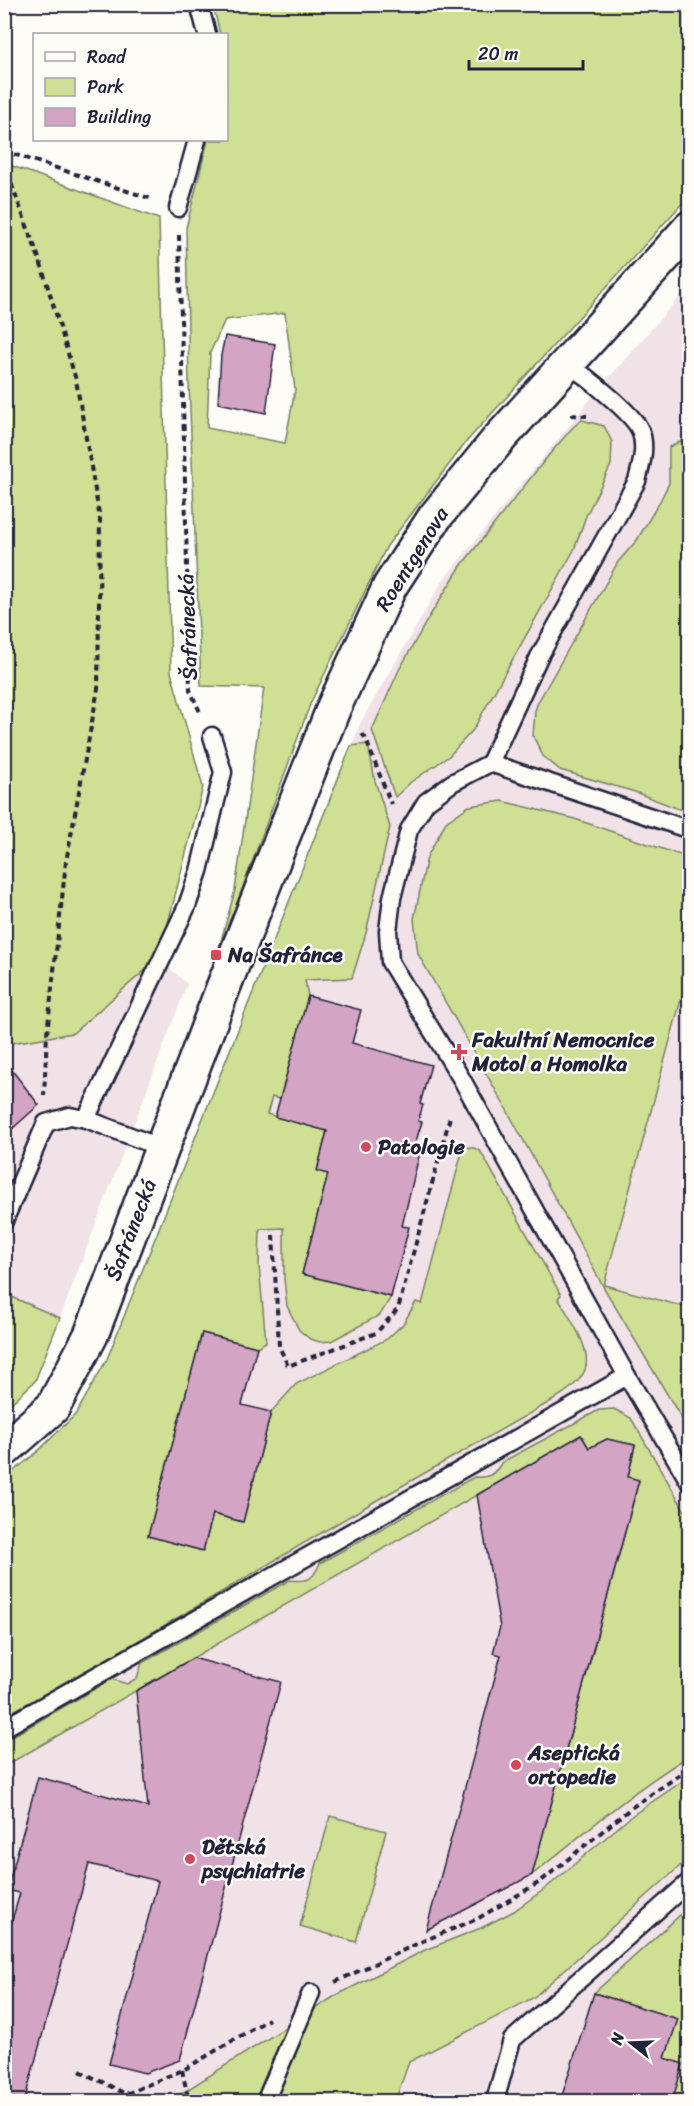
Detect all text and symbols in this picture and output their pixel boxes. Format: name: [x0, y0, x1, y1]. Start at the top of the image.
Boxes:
legend: [33, 33, 228, 141]
scale bar: [469, 33, 583, 71]
text: 20 m: [478, 38, 518, 70]
text: Road: [87, 41, 127, 73]
text: Park: [87, 71, 124, 103]
text: Building: [87, 101, 151, 133]
street label: Roentgenova: [365, 499, 460, 619]
street label: Šafránecká: [167, 573, 209, 681]
place label: Na Šafránce: [227, 936, 344, 974]
marker: Na Šafránce: [209, 948, 223, 962]
place label: Fakultní Nemocnice Motol a Homolka: [471, 1021, 655, 1083]
marker: Fakultní Nemocnice Motol a Homolka: [450, 1043, 468, 1061]
place label: Patologie: [378, 1128, 465, 1166]
marker: Patologie: [359, 1140, 373, 1154]
street label: Šafránecká: [94, 1173, 168, 1287]
place label: Aseptická ortopedie: [527, 1734, 620, 1796]
marker: Aseptická ortopedie: [509, 1758, 523, 1772]
place label: Dětská psychiatrie: [200, 1828, 305, 1890]
marker: Dětská psychiatrie: [183, 1852, 197, 1866]
north arrow: [601, 2013, 661, 2073]
text: N: [601, 2028, 633, 2049]

